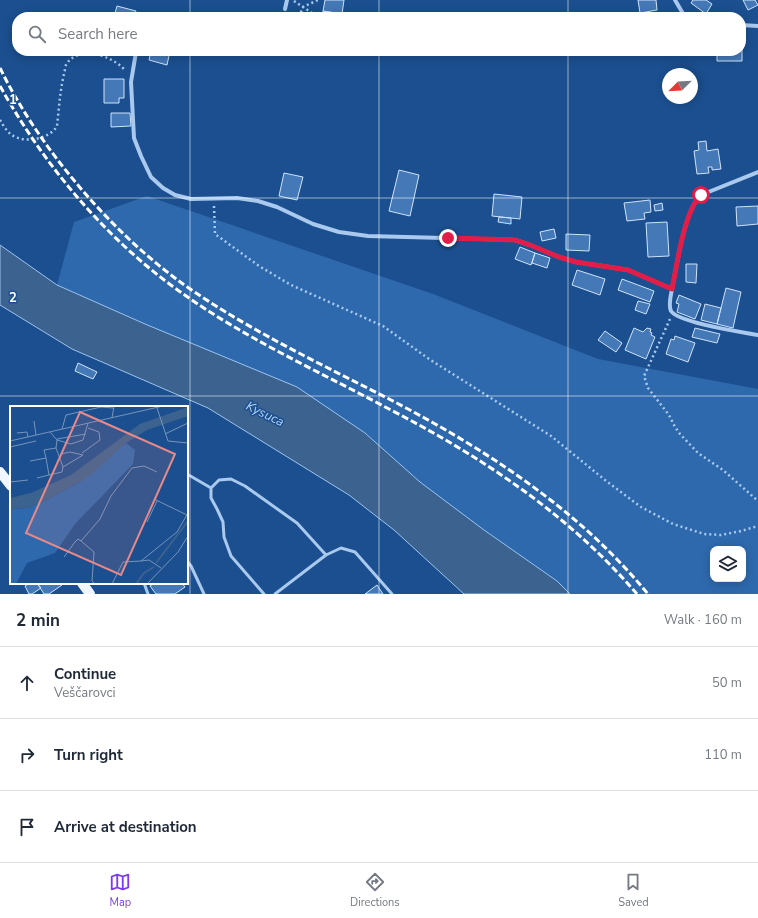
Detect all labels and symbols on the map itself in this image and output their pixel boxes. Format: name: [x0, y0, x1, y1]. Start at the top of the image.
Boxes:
north arrow: [662, 68, 698, 104]
text: 1: [9, 91, 17, 109]
route start: [692, 186, 710, 204]
route end: [439, 229, 457, 247]
text: 2: [9, 289, 17, 307]
water label: Kysuca: [243, 397, 287, 431]
inset map: [10, 406, 188, 584]

